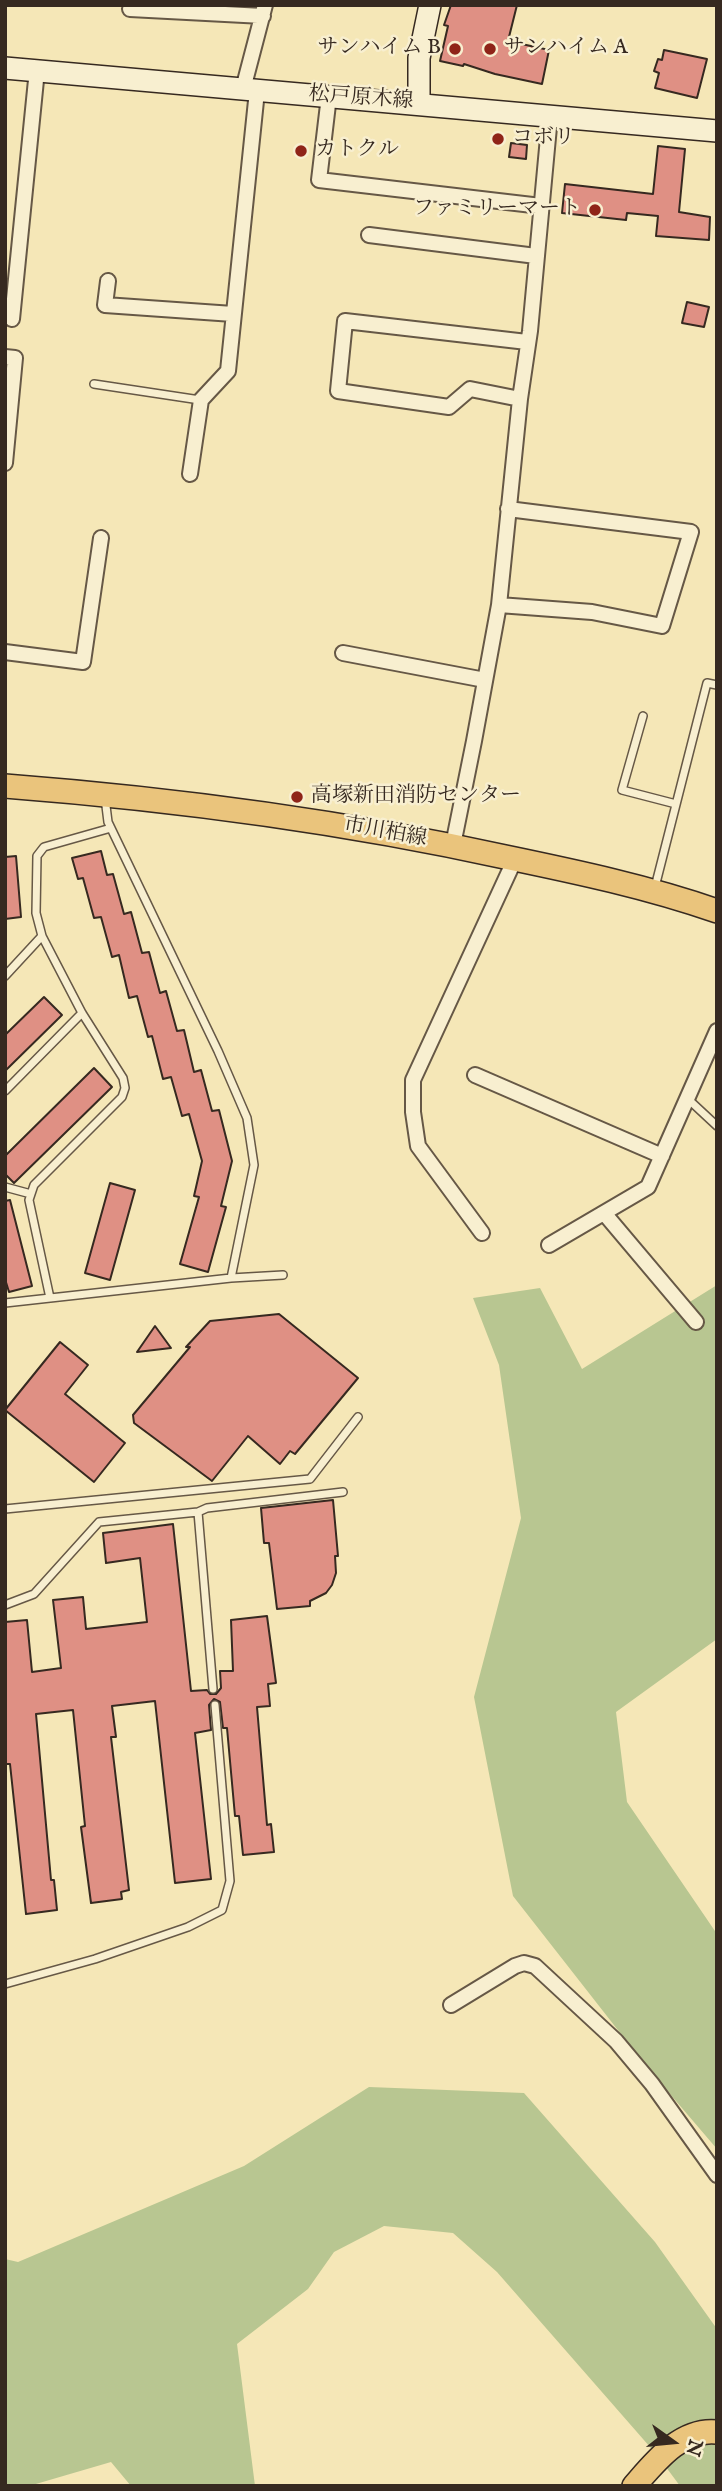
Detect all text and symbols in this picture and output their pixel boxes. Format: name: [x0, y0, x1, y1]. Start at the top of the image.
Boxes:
place label: サンハイム B: [318, 36, 441, 62]
place label: サンハイム A: [504, 36, 628, 62]
marker: サンハイム B: [447, 41, 463, 57]
marker: サンハイム A: [482, 41, 498, 57]
street label: 松戸原木線: [308, 83, 414, 115]
place label: コボリ: [512, 126, 575, 152]
marker: コボリ: [490, 131, 506, 147]
place label: カトクル: [315, 138, 399, 164]
marker: カトクル: [293, 143, 309, 159]
place label: ファミリーマート: [413, 197, 581, 223]
marker: ファミリーマート: [587, 202, 603, 218]
place label: 高塚新田消防センター: [311, 784, 521, 810]
marker: 高塚新田消防センター: [289, 789, 305, 805]
street label: 市川柏線: [341, 813, 429, 853]
north arrow: [638, 2407, 708, 2477]
text: N: [680, 2436, 707, 2458]

